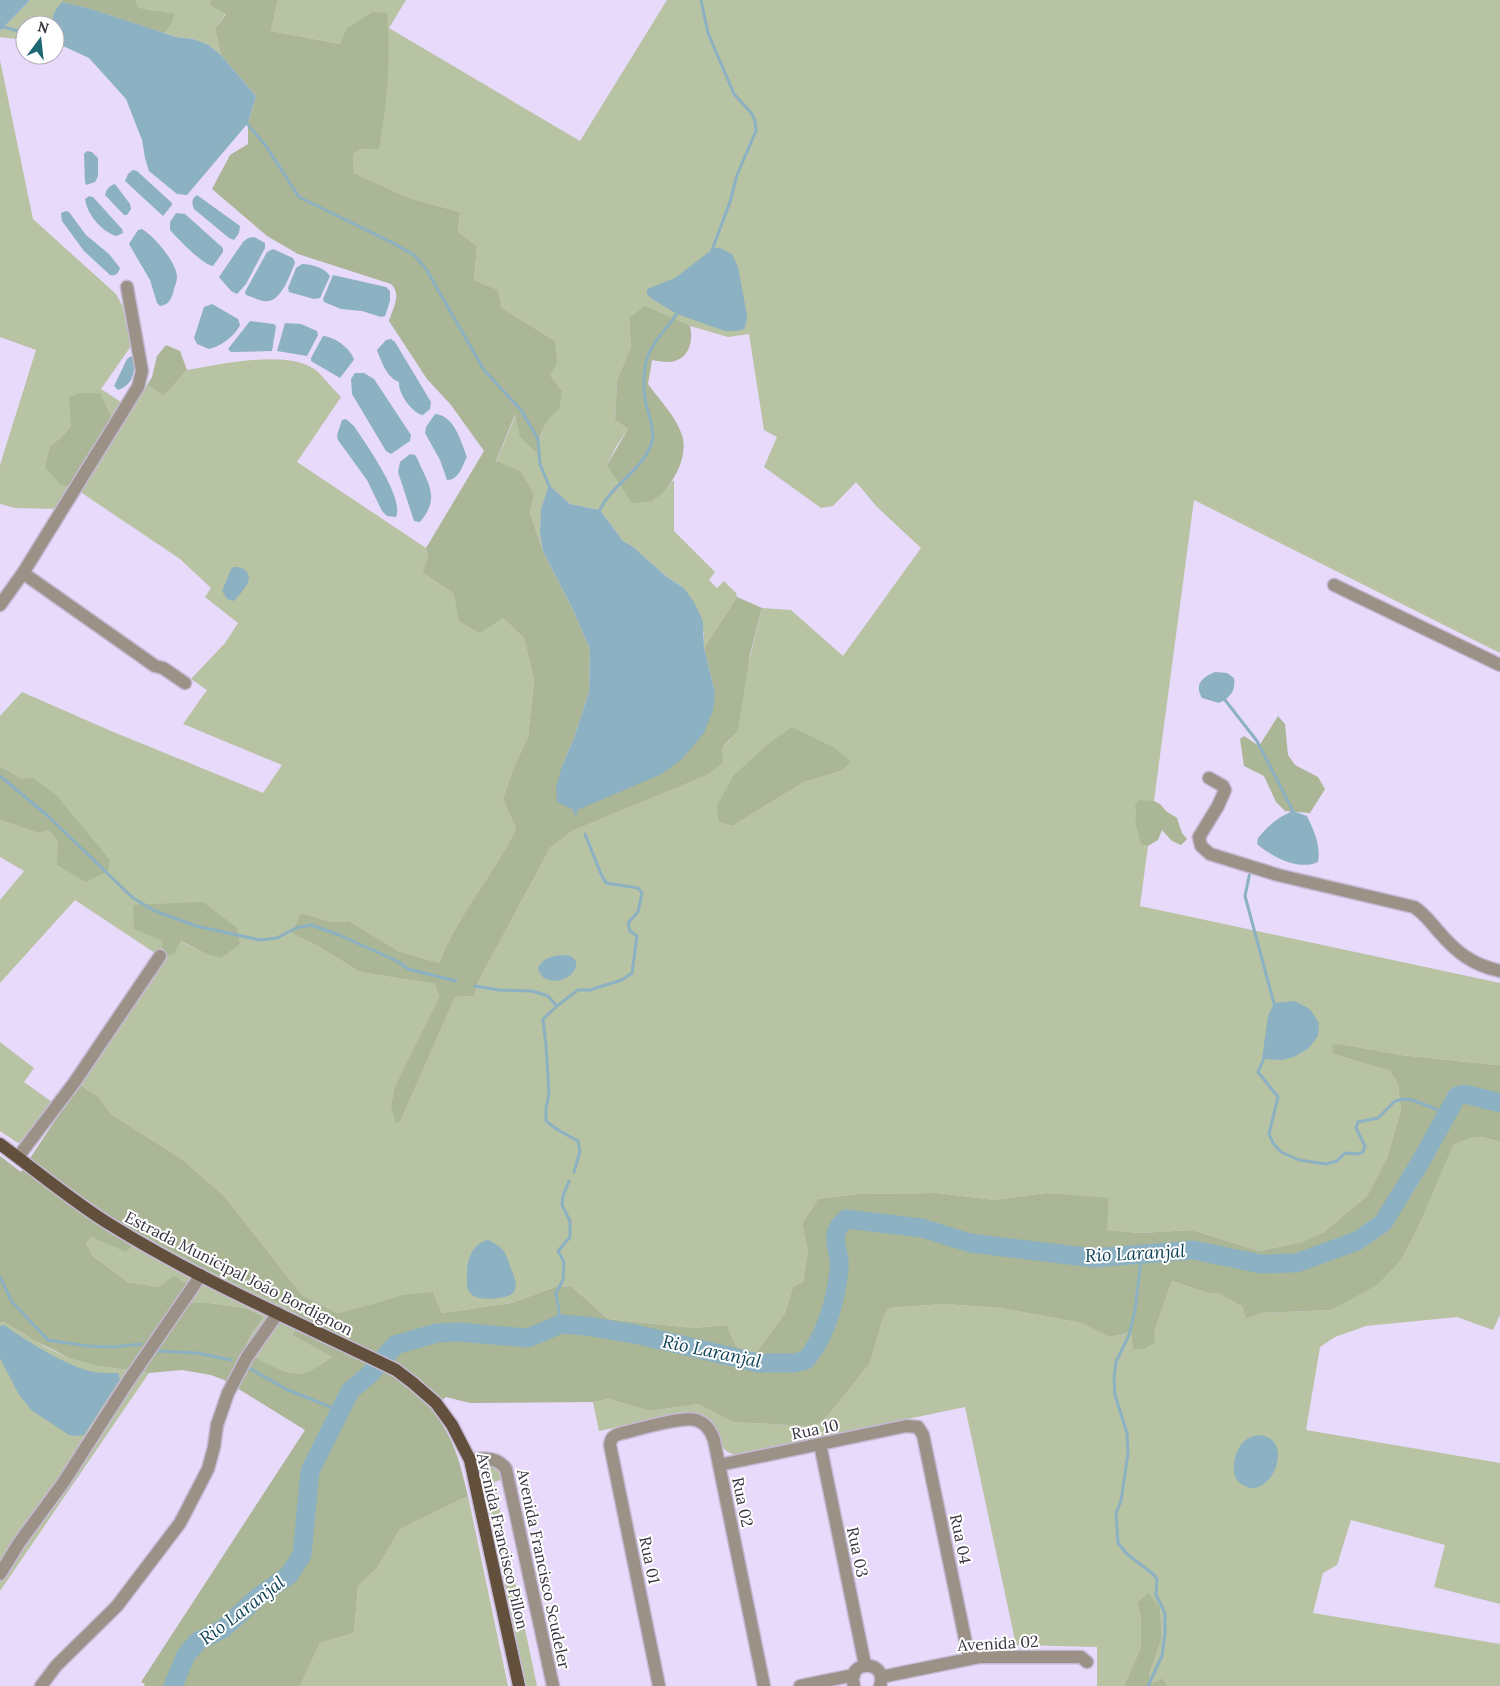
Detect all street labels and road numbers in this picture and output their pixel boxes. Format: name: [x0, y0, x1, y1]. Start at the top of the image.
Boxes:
street label: Estrada Municipal João Bordignon: [122, 1207, 357, 1340]
street label: Rua 10: [790, 1414, 841, 1444]
street label: Avenida Francisco Pillon: [473, 1450, 533, 1631]
street label: Avenida Francisco Scudeler: [513, 1466, 575, 1671]
street label: Rua 02: [728, 1475, 758, 1529]
street label: Rua 04: [946, 1512, 976, 1566]
street label: Rua 03: [843, 1525, 873, 1579]
street label: Rua 01: [635, 1535, 665, 1586]
street label: Avenida 02: [956, 1631, 1039, 1655]

